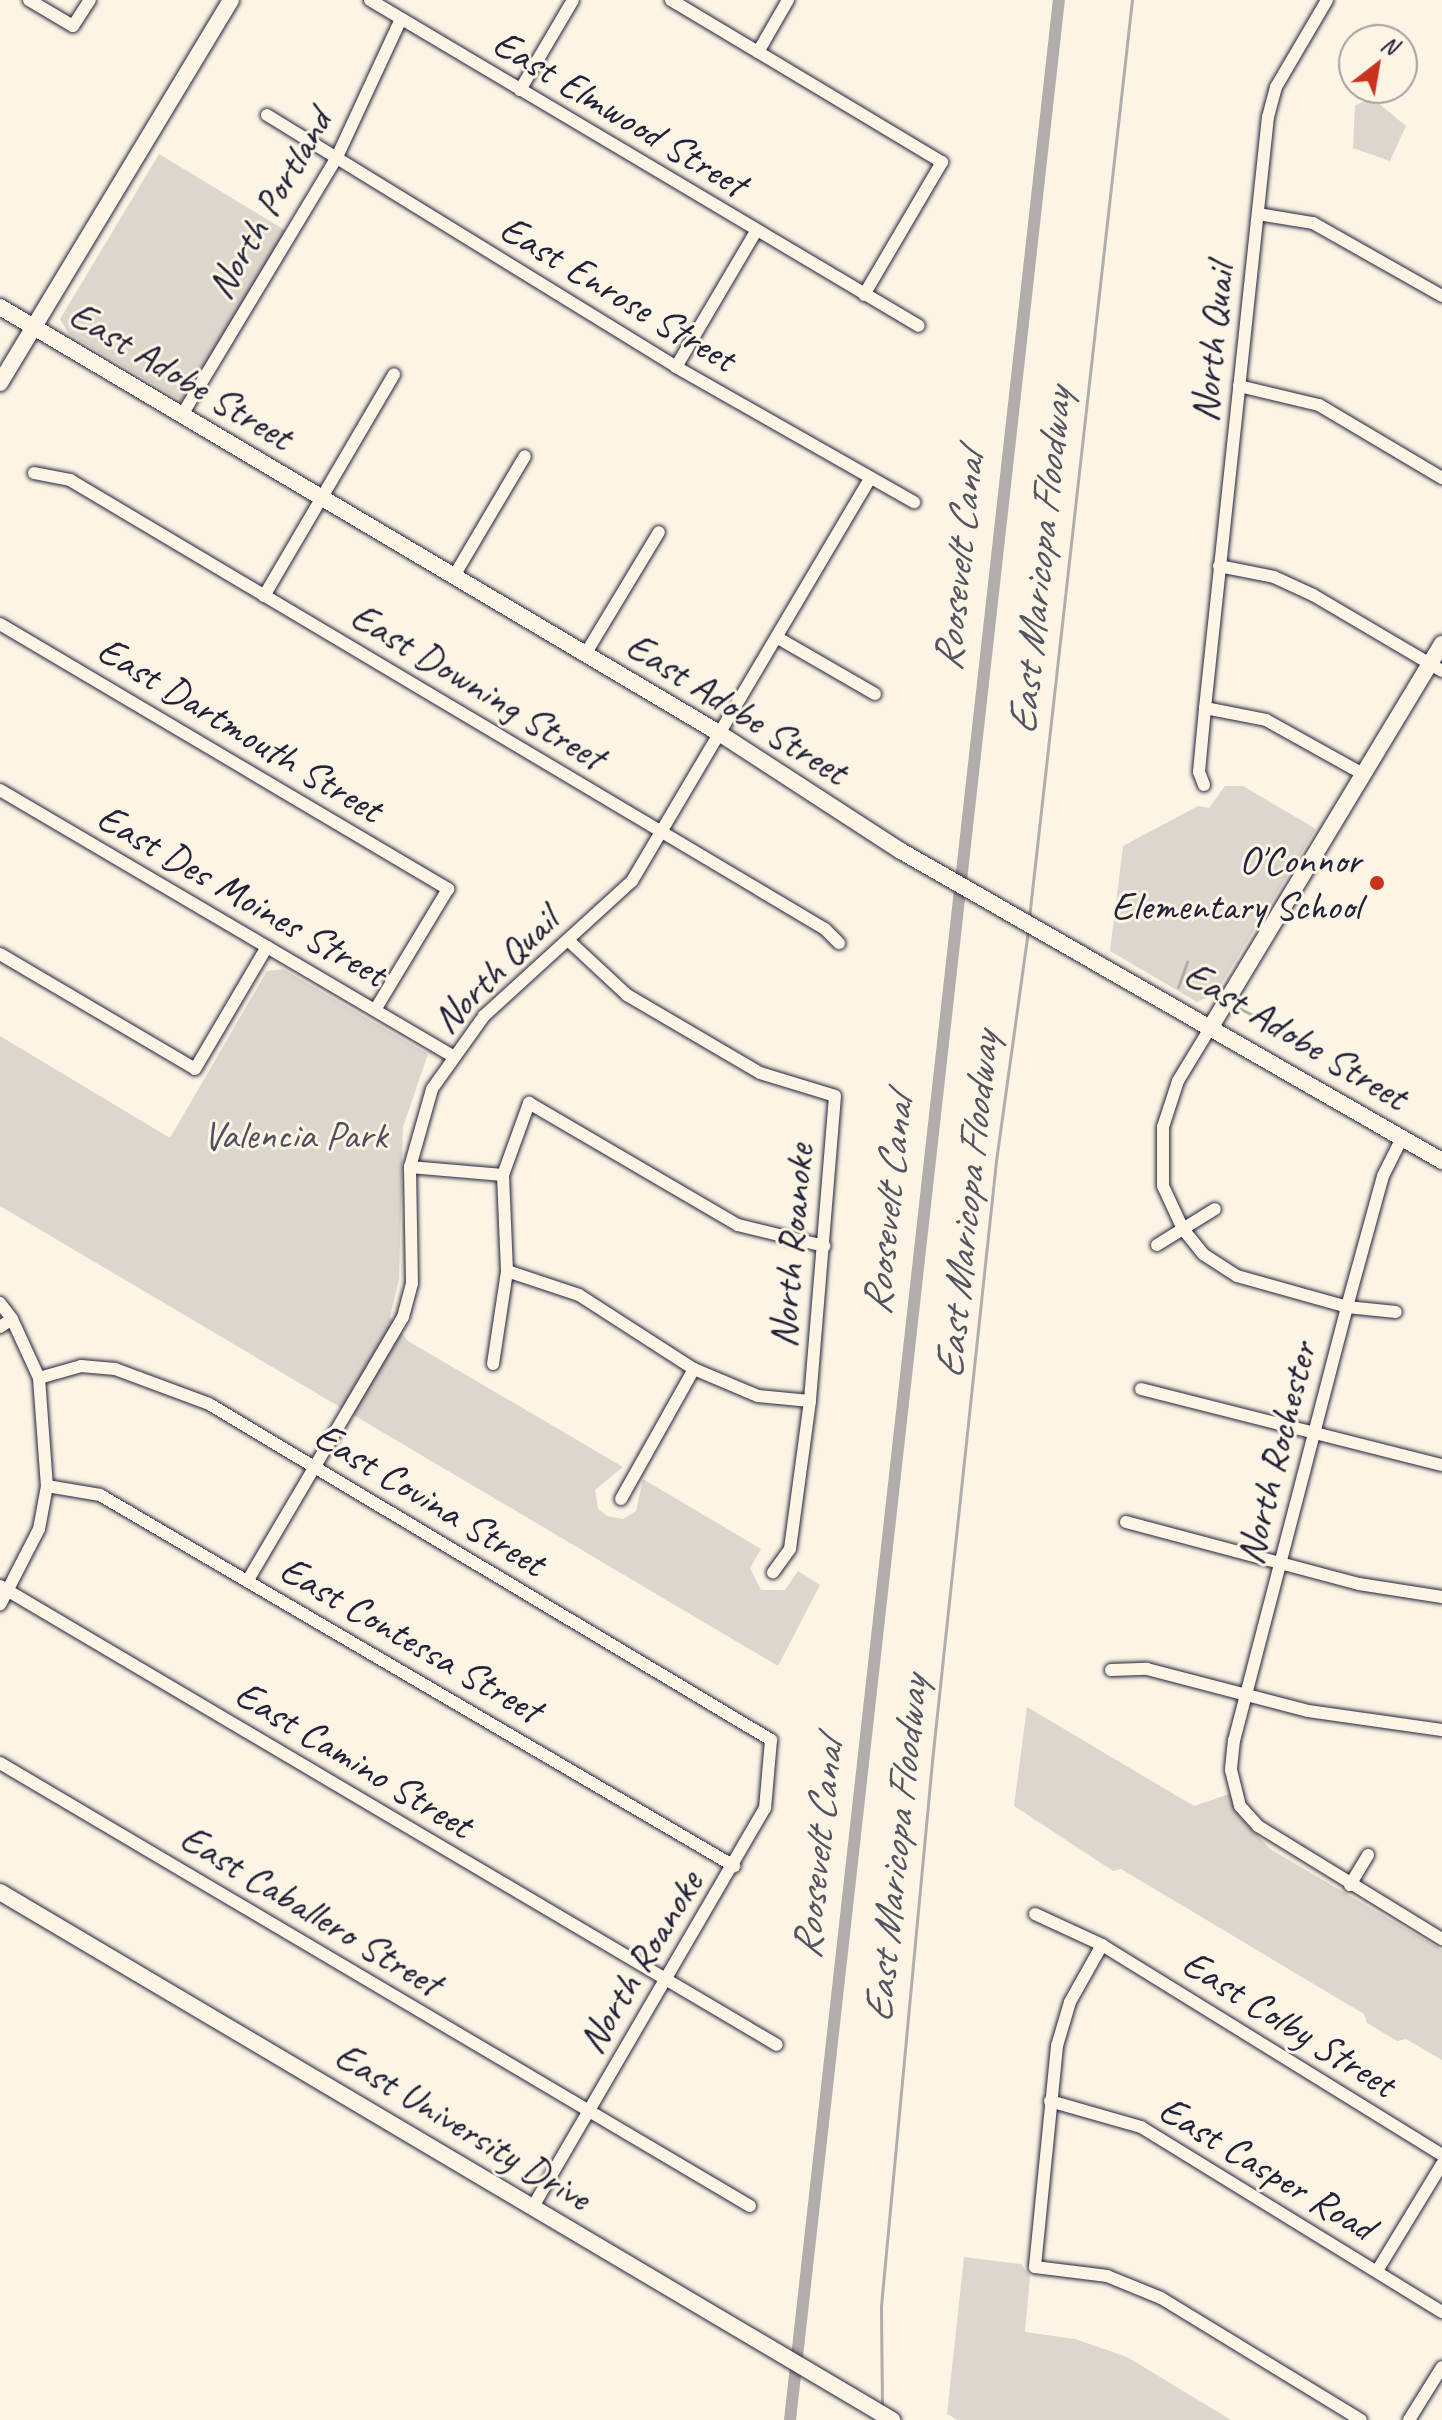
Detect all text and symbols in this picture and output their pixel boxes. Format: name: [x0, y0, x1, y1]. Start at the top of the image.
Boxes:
street label: East Elmwood Street: [484, 18, 756, 208]
north arrow: [1338, 24, 1418, 104]
text: N: [1376, 30, 1402, 61]
street label: North Portland: [196, 101, 342, 307]
street label: East Enrose Street: [491, 204, 745, 382]
street label: North Quail: [1180, 262, 1244, 424]
street label: East Adobe Street: [60, 289, 302, 461]
water label: East Maricopa Floodway: [997, 385, 1083, 739]
water label: Roosevelt Canal: [922, 450, 996, 674]
street label: East Downing Street: [342, 591, 614, 781]
street label: East Adobe Street: [617, 621, 857, 795]
street label: East Dartmouth Street: [89, 625, 391, 833]
street label: East Des Moines Street: [88, 792, 396, 998]
place label: O'Connor Elementary School: [1111, 836, 1361, 930]
marker: O'Connor Elementary School: [1368, 874, 1386, 892]
street label: North Quail: [422, 897, 568, 1043]
street label: East Adobe Street: [1175, 949, 1417, 1121]
water label: East Maricopa Floodway: [924, 1029, 1010, 1383]
water label: Roosevelt Canal: [851, 1094, 925, 1318]
park label: Valencia Park: [202, 1111, 388, 1159]
street label: North Roanoke: [758, 1142, 824, 1350]
street label: North Rochester: [1225, 1336, 1327, 1570]
street label: East Covina Street: [306, 1411, 554, 1587]
street label: East Contessa Street: [272, 1545, 550, 1733]
street label: East Camino Street: [226, 1669, 482, 1849]
water label: East Maricopa Floodway: [853, 1673, 939, 2027]
water label: Roosevelt Canal: [781, 1738, 855, 1962]
street label: East Caballero Street: [171, 1813, 451, 2007]
street label: North Roanoke: [567, 1862, 713, 2062]
street label: East Colby Street: [1173, 1938, 1405, 2108]
street label: East University Drive: [326, 2031, 600, 2221]
street label: East Casper Road: [1150, 2085, 1384, 2251]

